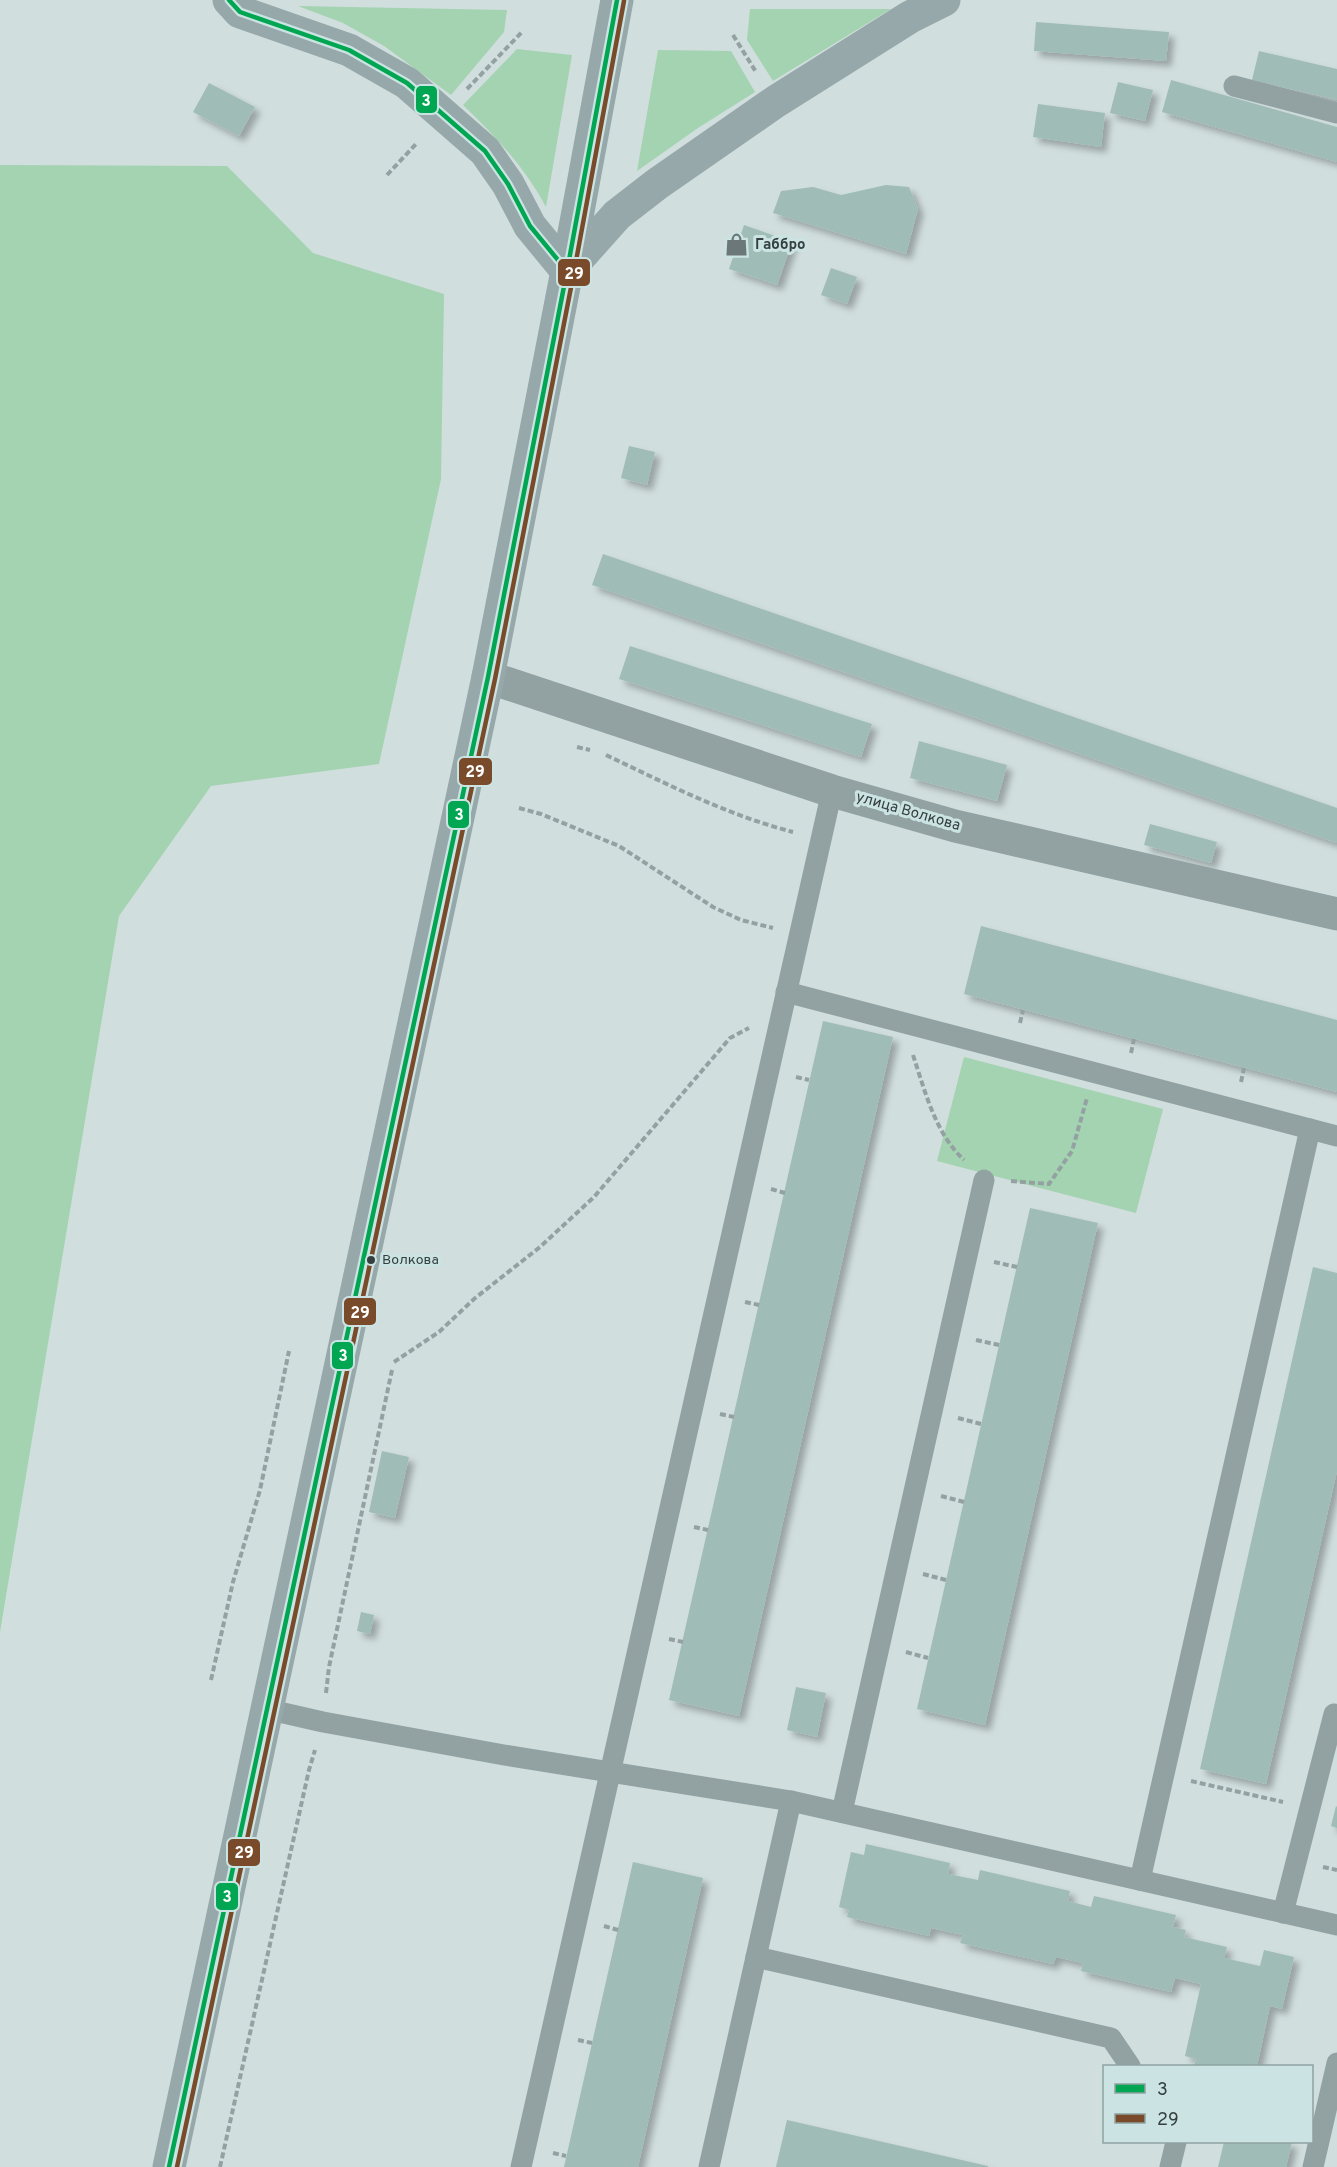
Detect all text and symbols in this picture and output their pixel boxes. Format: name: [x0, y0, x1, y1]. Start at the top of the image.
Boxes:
line badge: 3: [415, 85, 438, 114]
text: 3: [421, 92, 431, 112]
shop icon: Габбро: [724, 232, 750, 258]
place label: Габбро: [755, 236, 806, 255]
line badge: 29: [557, 258, 591, 287]
text: 29: [564, 265, 584, 285]
line badge: 29: [458, 757, 493, 786]
text: 29: [465, 763, 485, 783]
street label: улица Волкова: [854, 788, 962, 836]
line badge: 3: [447, 800, 470, 829]
text: 3: [454, 806, 464, 826]
place label: Волкова: [382, 1252, 439, 1269]
marker: Волкова: [365, 1254, 377, 1266]
line badge: 29: [343, 1297, 377, 1326]
text: 29: [350, 1304, 370, 1324]
line badge: 3: [331, 1341, 354, 1370]
text: 3: [338, 1347, 348, 1367]
line badge: 29: [227, 1838, 261, 1867]
text: 29: [234, 1844, 254, 1864]
line badge: 3: [215, 1882, 239, 1911]
text: 3: [222, 1888, 232, 1908]
legend: [1103, 2065, 1313, 2143]
text: 3: [1157, 2079, 1168, 2102]
text: 29: [1157, 2109, 1179, 2132]

